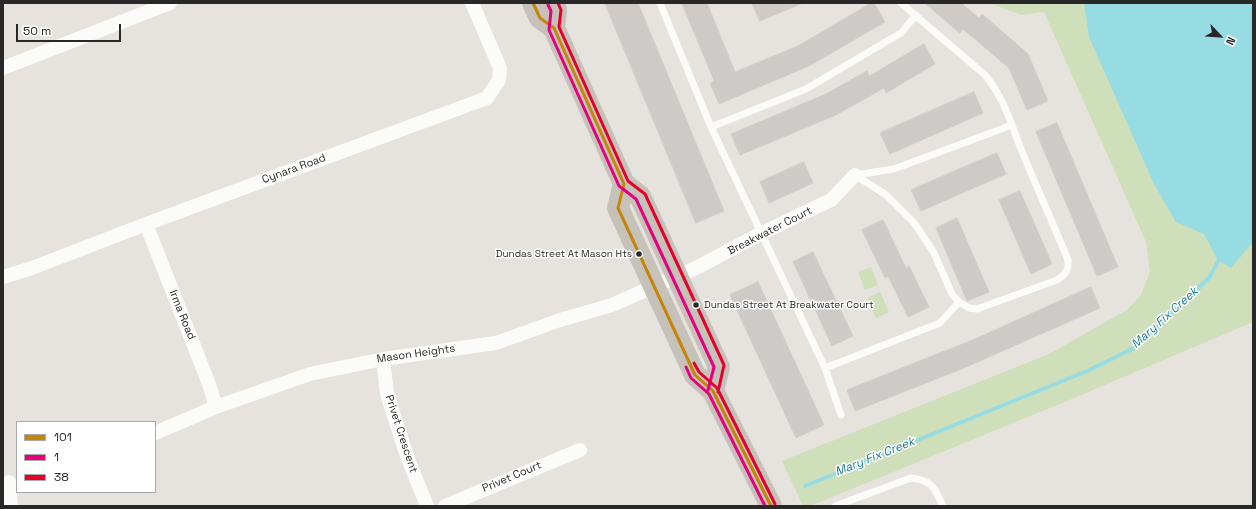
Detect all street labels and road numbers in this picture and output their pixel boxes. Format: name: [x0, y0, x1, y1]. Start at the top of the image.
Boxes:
street label: Cynara Road: [260, 151, 328, 187]
street label: Breakwater Court: [726, 204, 814, 258]
street label: Irma Road: [166, 288, 198, 342]
street label: Mason Heights: [376, 342, 456, 366]
street label: Privet Crescent: [382, 393, 420, 475]
street label: Privet Court: [480, 459, 544, 495]

